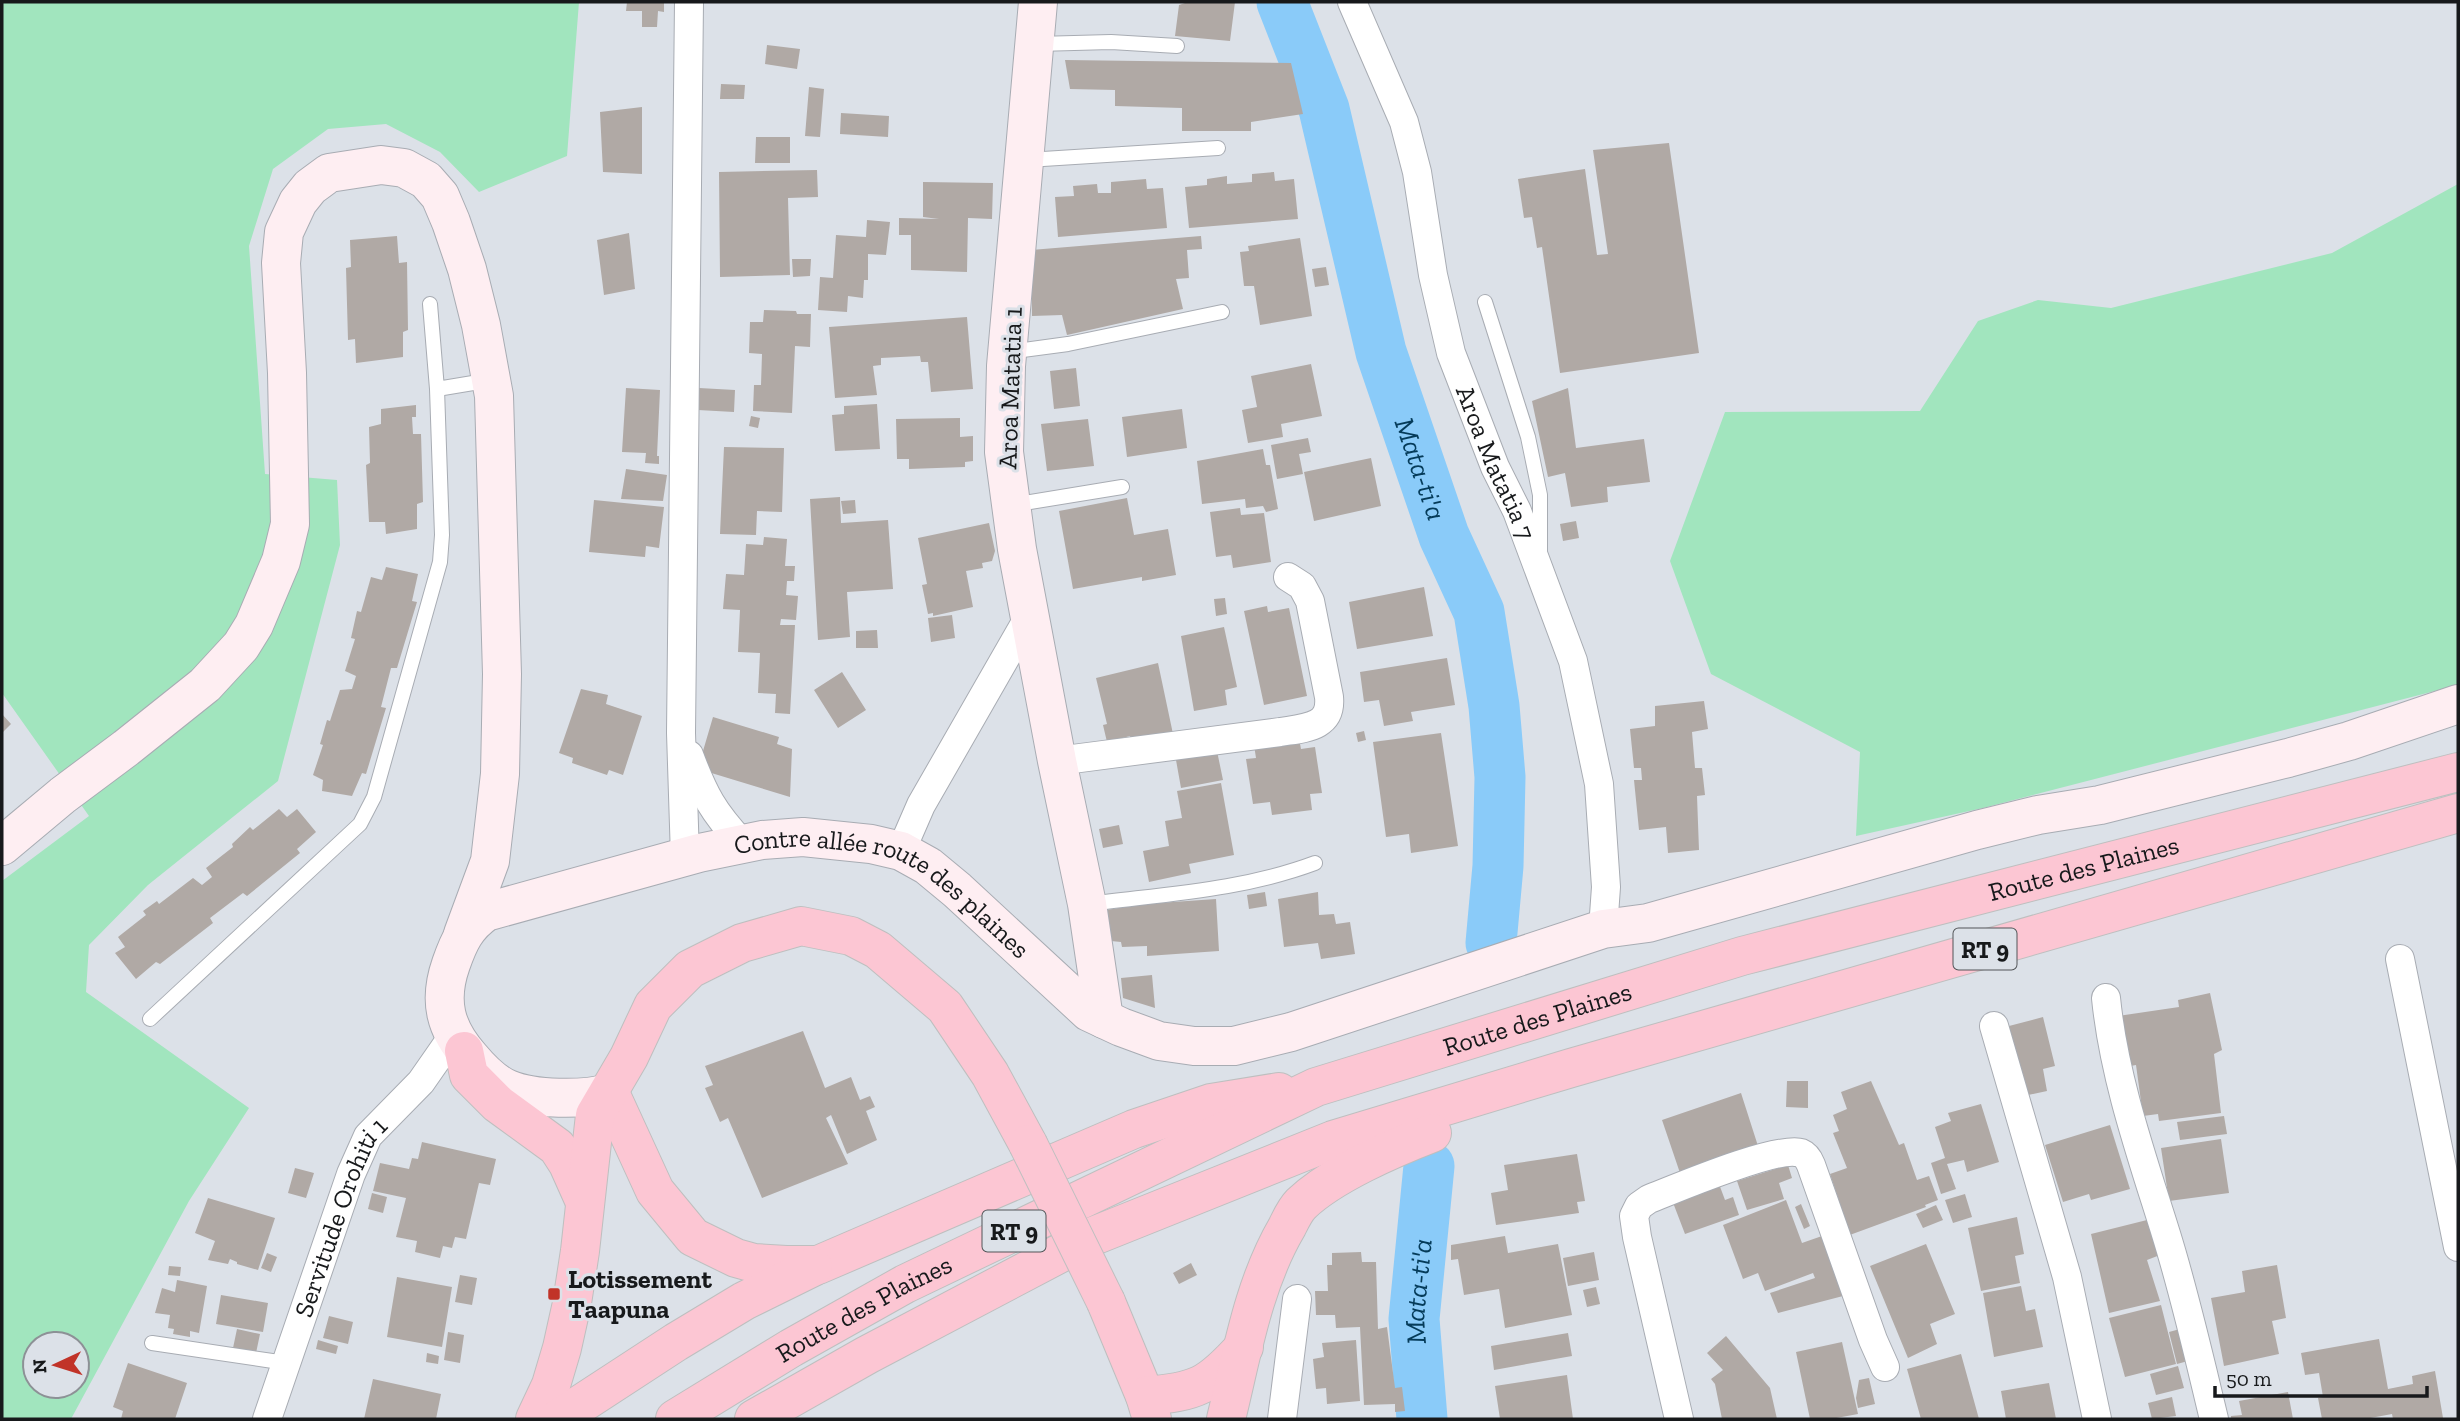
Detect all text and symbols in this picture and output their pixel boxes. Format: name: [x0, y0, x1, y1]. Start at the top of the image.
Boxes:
street label: Aroa Matatia 1: [991, 306, 1029, 470]
street label: Aroa Matatia 7: [1449, 381, 1542, 544]
water label: Mata-ti'a: [1388, 413, 1454, 524]
street label: Contre allée route des plaines: [731, 821, 1036, 965]
street label: Route des Plaines: [1985, 828, 2182, 908]
road number: RT 9: [1954, 929, 2016, 970]
street label: Route des Plaines: [1439, 975, 1635, 1063]
street label: Servitude Orohiti 1: [287, 1110, 394, 1321]
road number: RT 9: [982, 1210, 1046, 1252]
water label: Mata-ti'a: [1397, 1237, 1438, 1346]
street label: Route des Plaines: [770, 1248, 957, 1369]
place label: Lotissement Taapuna: [568, 1263, 712, 1325]
marker: Lotissement Taapuna: [546, 1286, 562, 1302]
north arrow: [21, 1330, 91, 1400]
scale bar: [2215, 1354, 2427, 1398]
text: N: [28, 1358, 52, 1374]
text: 50 m: [2226, 1366, 2272, 1391]

